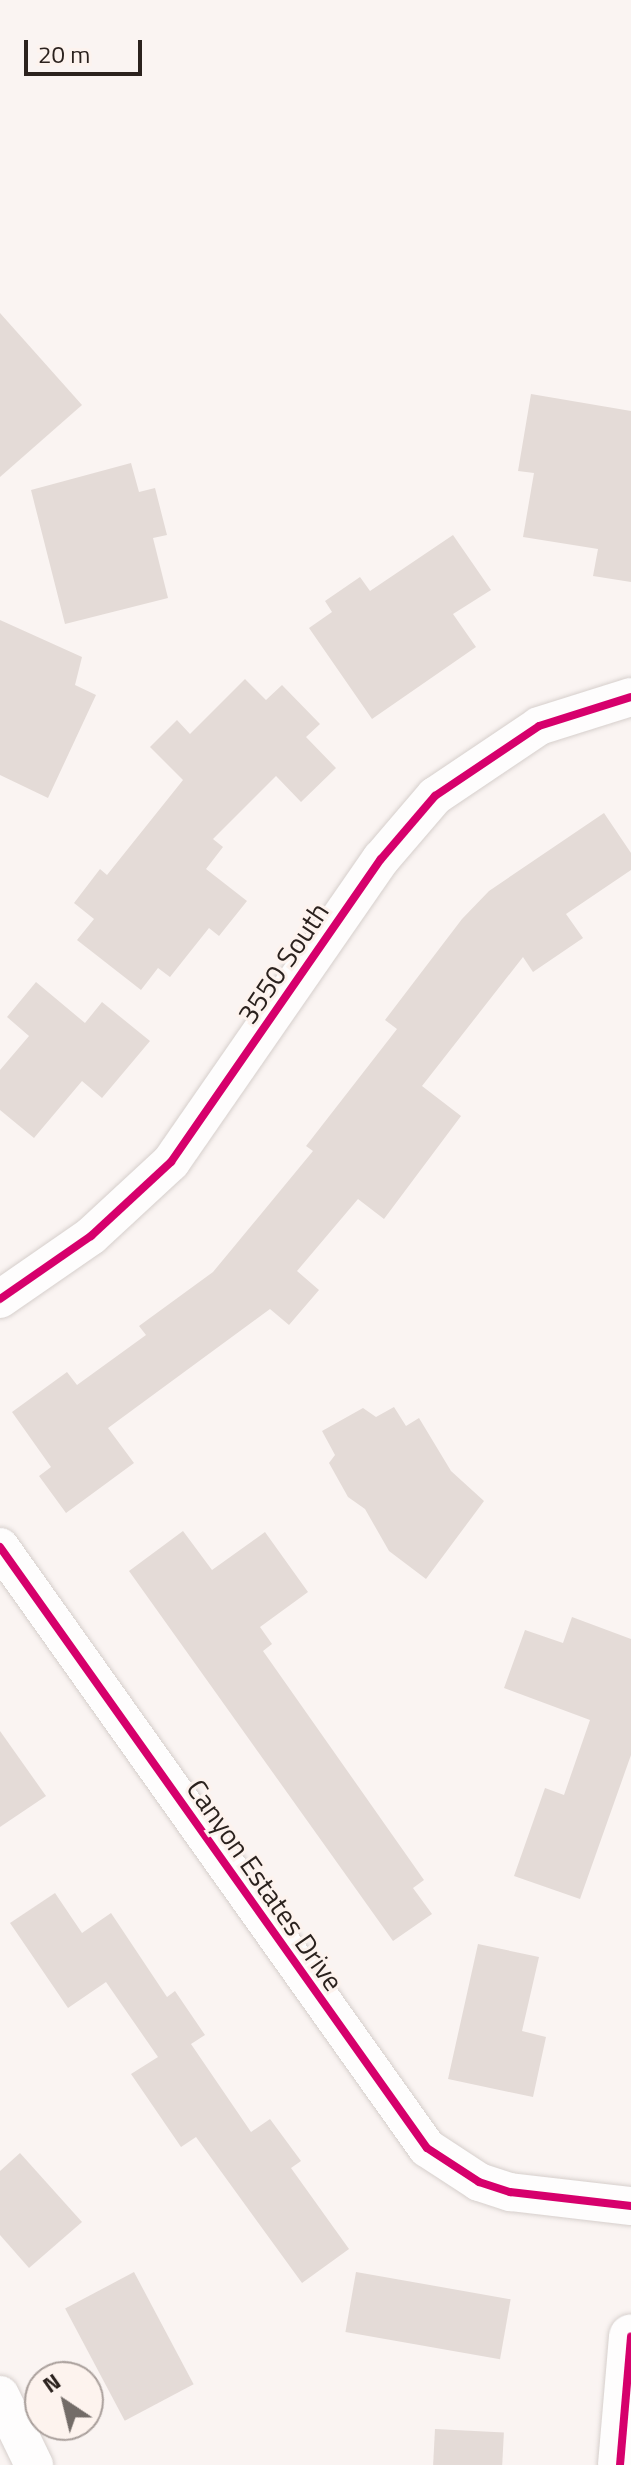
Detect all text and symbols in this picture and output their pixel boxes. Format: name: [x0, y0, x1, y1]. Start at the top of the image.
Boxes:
scale bar: [28, 24, 146, 74]
text: 20 m: [38, 36, 90, 72]
street label: 3550 South: [230, 896, 336, 1030]
street label: Canyon Estates Drive: [180, 1773, 350, 1997]
north arrow: [24, 2361, 104, 2441]
text: N: [35, 2365, 67, 2401]

